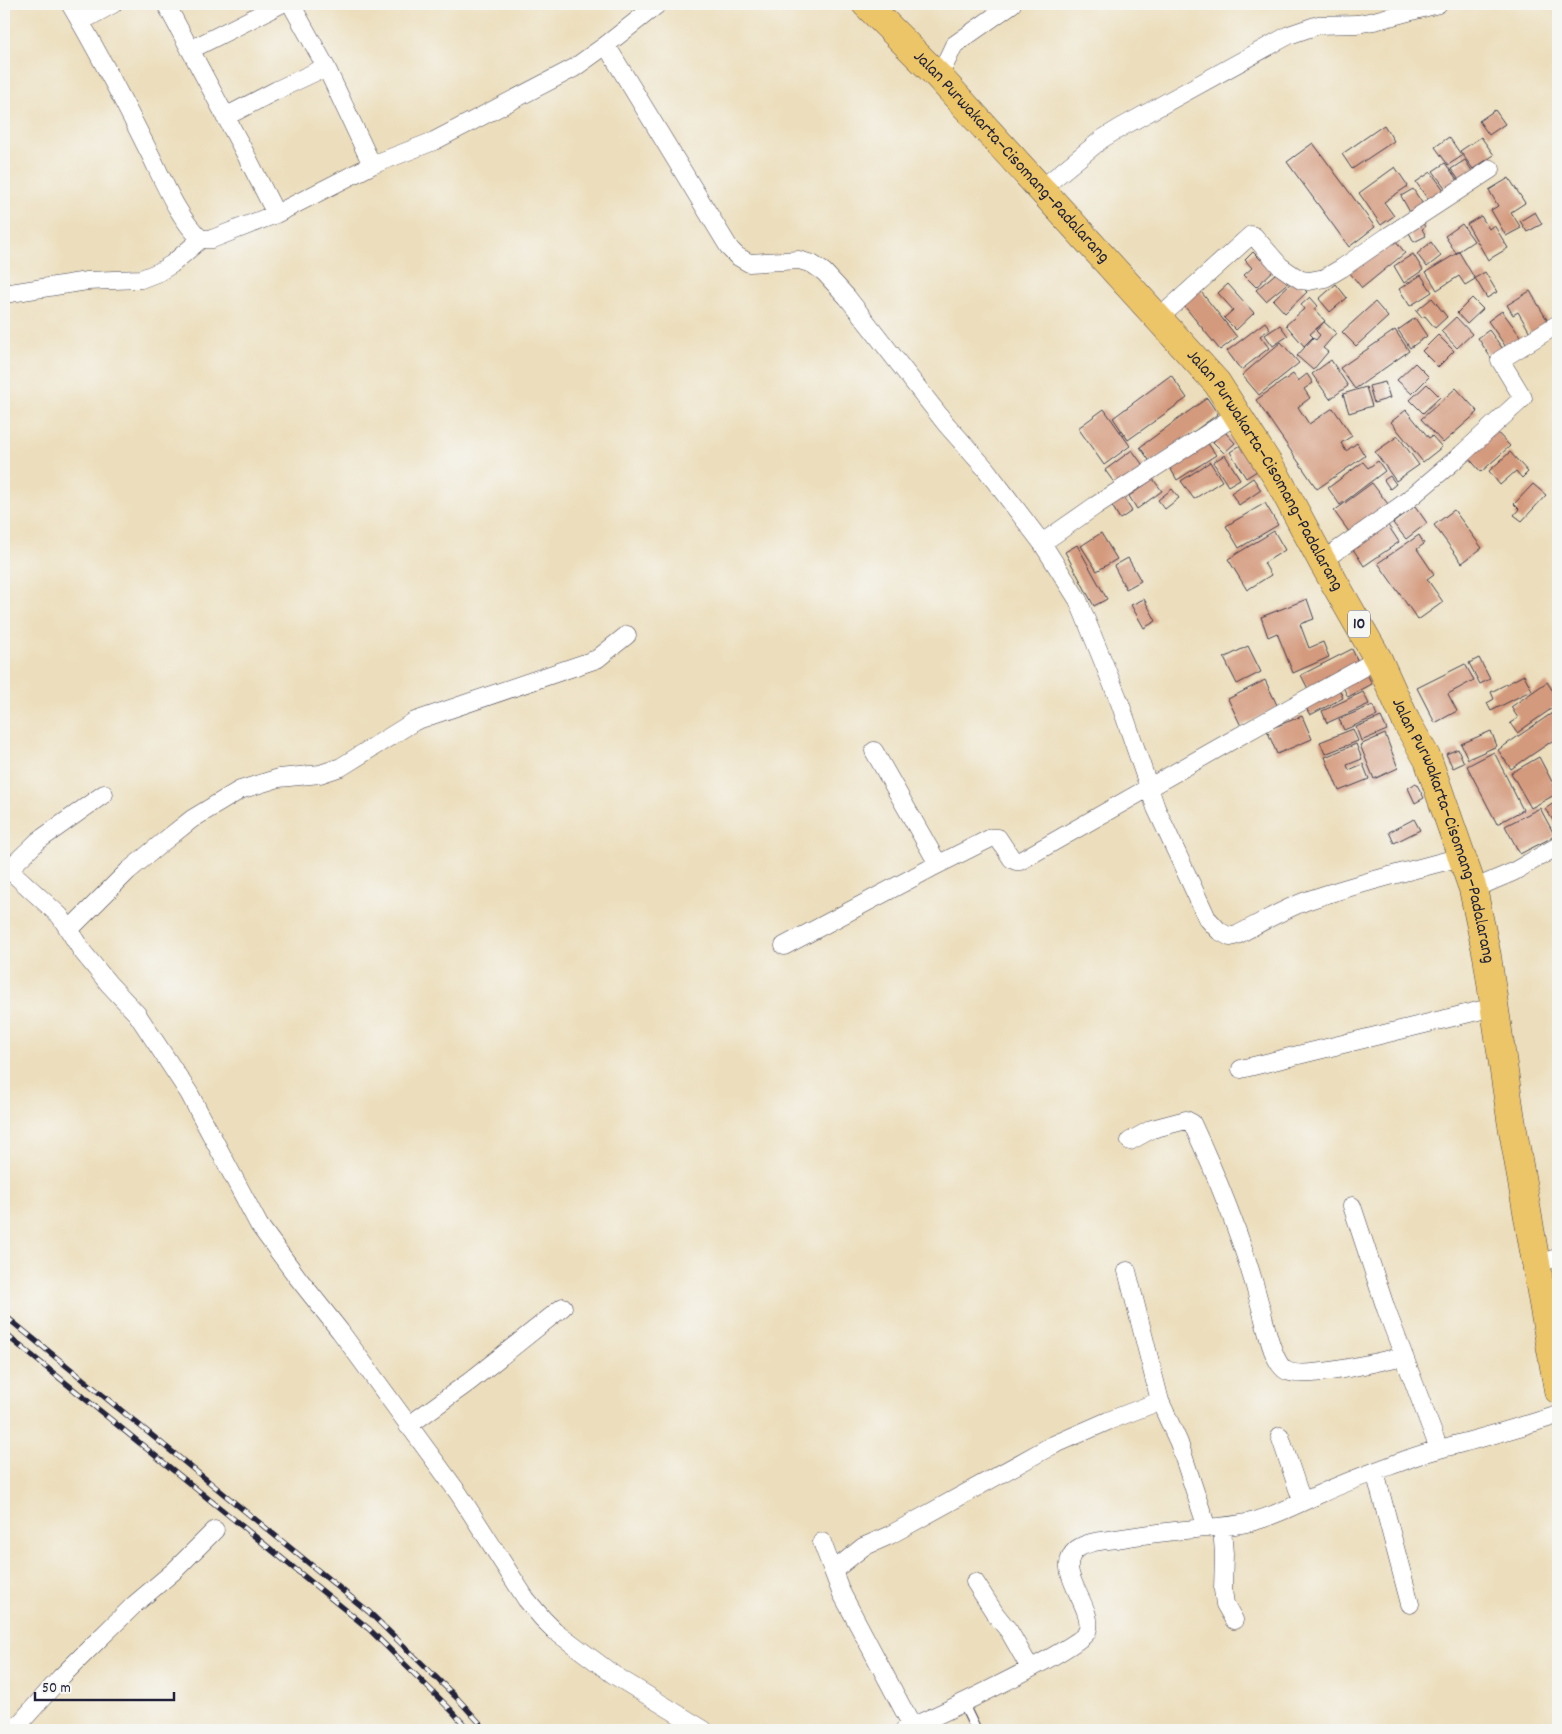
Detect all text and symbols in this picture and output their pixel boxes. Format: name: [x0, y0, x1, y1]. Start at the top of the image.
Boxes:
street label: Jalan Purwakarta–Cisomang–Padalarang: [907, 45, 1115, 269]
street label: Jalan Purwakarta–Cisomang–Padalarang: [1180, 344, 1349, 596]
road number: 10: [1348, 610, 1370, 638]
street label: Jalan Purwakarta–Cisomang–Padalarang: [1385, 694, 1500, 965]
scale bar: [35, 1669, 174, 1701]
text: 50 m: [42, 1678, 71, 1700]

